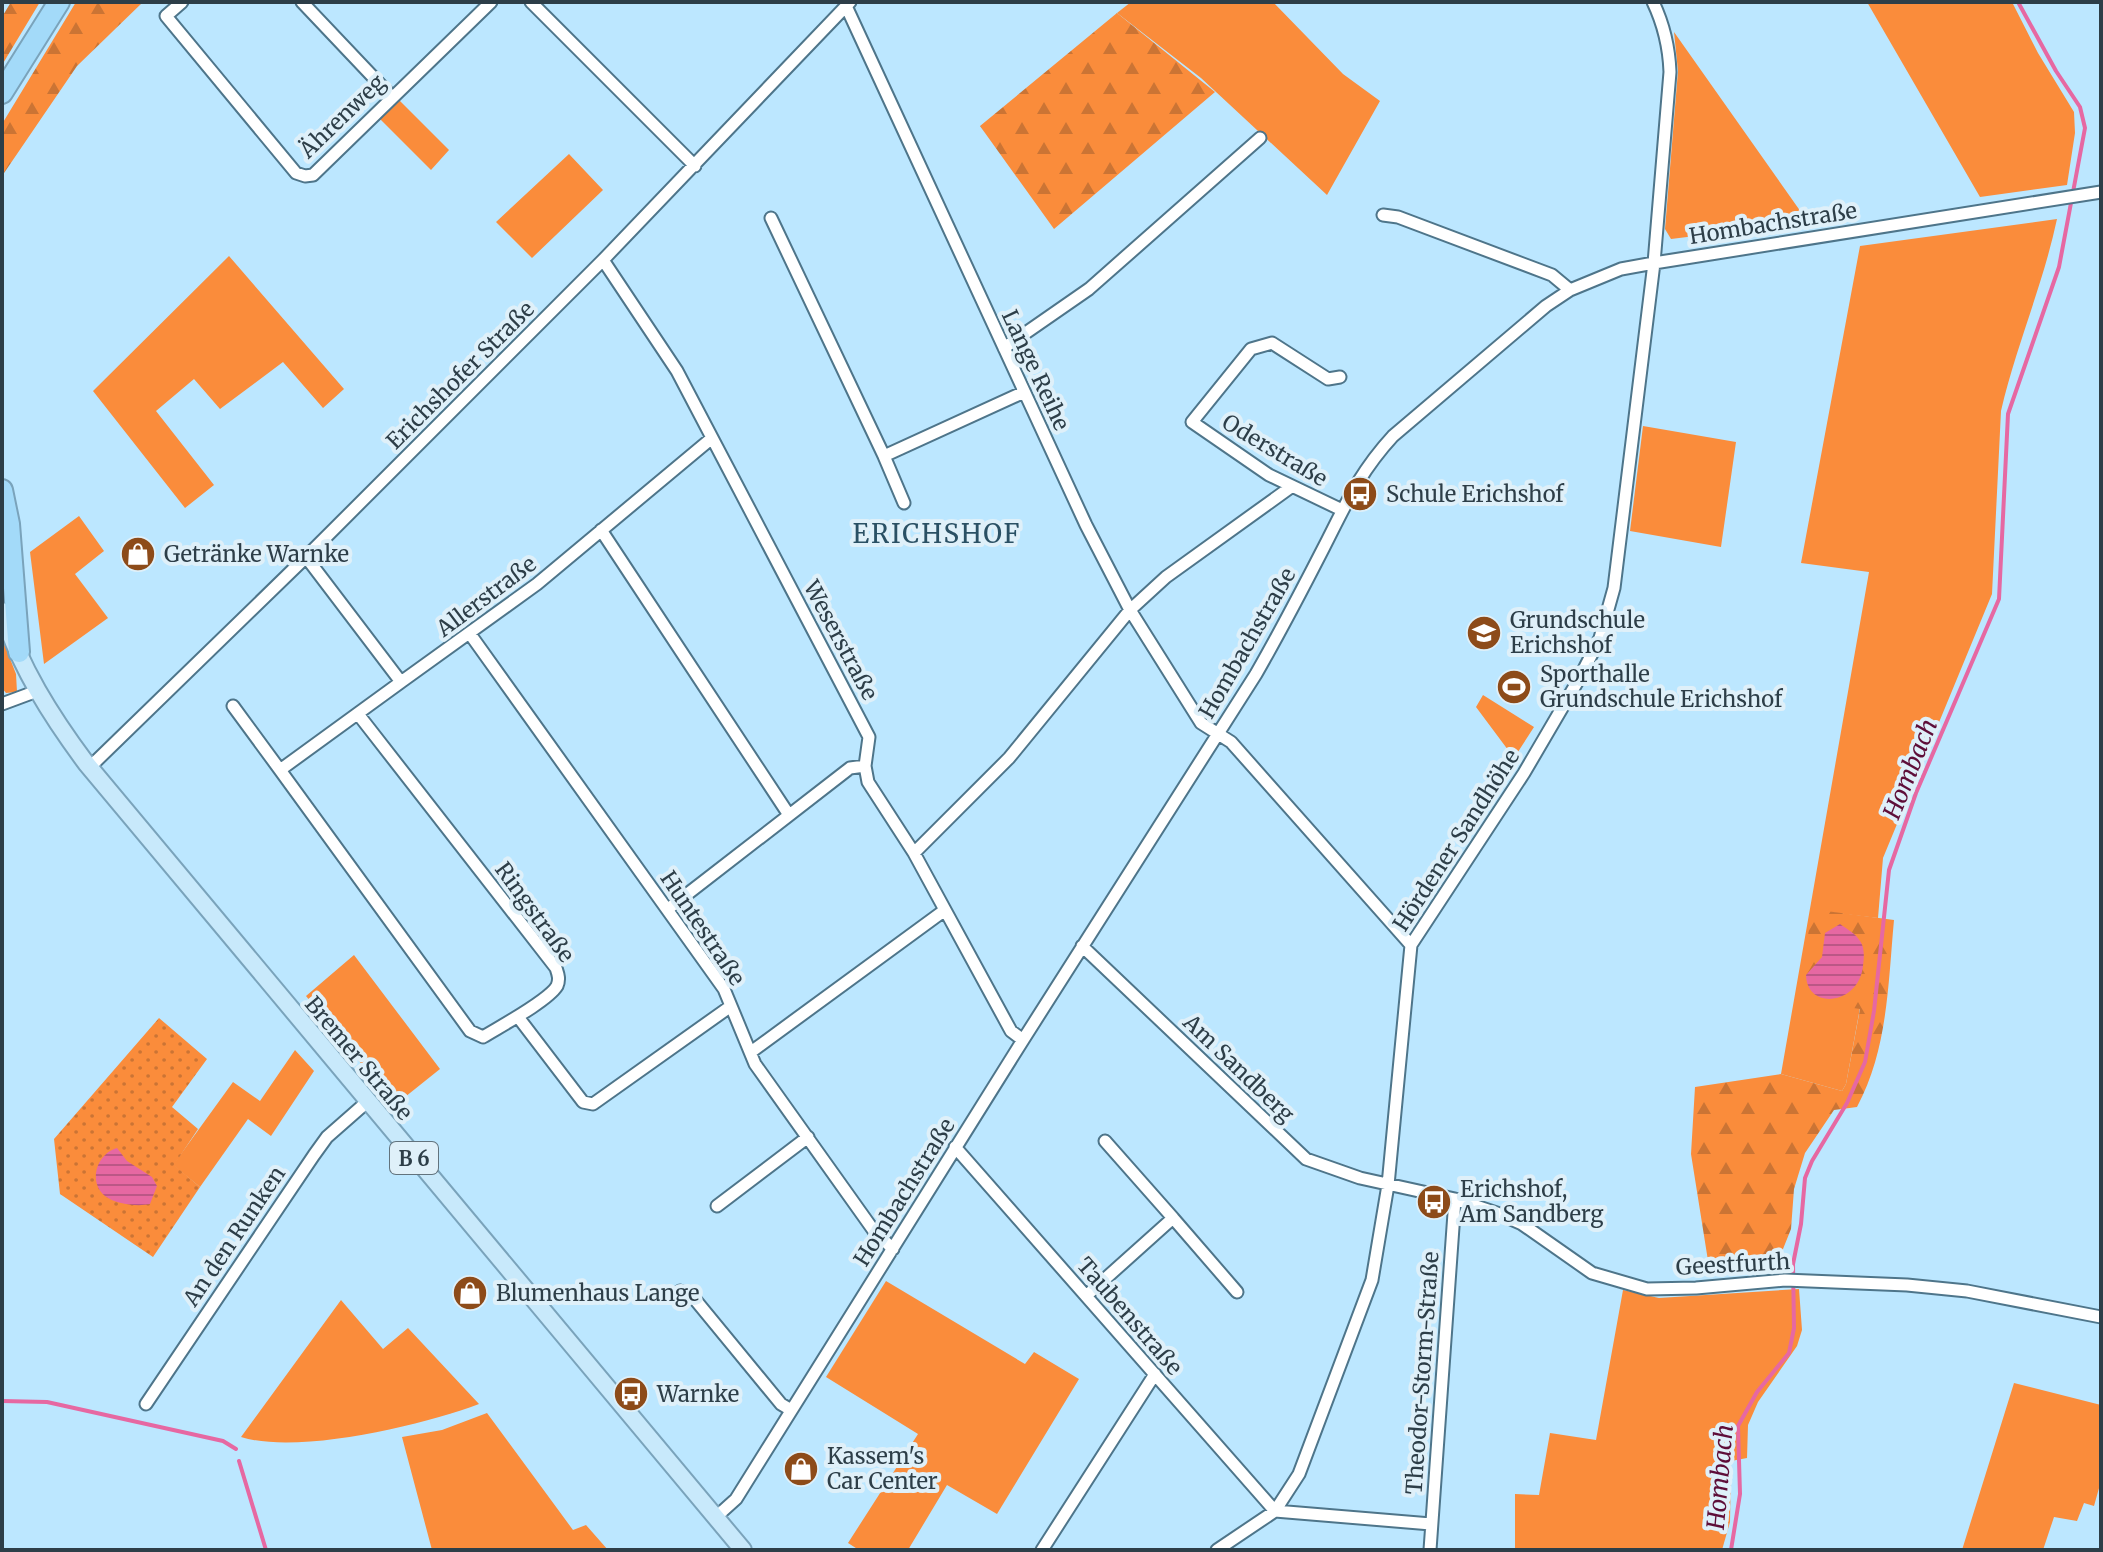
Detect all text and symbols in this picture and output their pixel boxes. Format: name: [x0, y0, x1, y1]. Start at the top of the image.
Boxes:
street label: Ährenweg: [293, 68, 391, 164]
street label: Hombachstraße: [1687, 196, 1859, 250]
street label: Erichshofer Straße: [380, 295, 540, 455]
street label: Lange Reihe: [996, 305, 1076, 435]
street label: Oderstraße: [1217, 408, 1333, 492]
bus stop icon: Schule Erichshof: [1341, 475, 1379, 513]
place label: Schule Erichshof: [1386, 480, 1565, 508]
district label: ERICHSHOF: [853, 517, 1021, 550]
shop icon: Getränke Warnke: [119, 535, 157, 573]
place label: Getränke Warnke: [164, 540, 349, 568]
street label: Allerstraße: [430, 549, 541, 643]
street label: Hombachstraße: [1193, 563, 1301, 723]
street label: Weserstraße: [797, 574, 884, 705]
place label: Grundschule Erichshof: [1510, 606, 1645, 659]
school or university icon: Grundschule Erichshof: [1465, 614, 1503, 652]
place label: Sporthalle Grundschule Erichshof: [1540, 660, 1784, 713]
sports icon: Sporthalle Grundschule Erichshof: [1495, 668, 1533, 706]
water label: Hombach: [1876, 714, 1944, 825]
street label: Hördener Sandhöhe: [1387, 744, 1525, 936]
street label: Ringstraße: [489, 856, 581, 968]
street label: Huntestraße: [654, 865, 752, 991]
street label: Bremer Straße: [299, 990, 419, 1126]
street label: Am Sandberg: [1177, 1007, 1300, 1128]
street label: Hombachstraße: [847, 1113, 961, 1271]
road number: B 6: [390, 1142, 438, 1174]
street label: An den Runken: [176, 1160, 291, 1312]
place label: Erichshof, Am Sandberg: [1459, 1175, 1604, 1228]
bus stop icon: Erichshof, Am Sandberg: [1415, 1183, 1453, 1221]
street label: Geestfurth: [1675, 1247, 1791, 1281]
street label: Taubenstraße: [1071, 1251, 1189, 1381]
street label: Theodor-Storm-Straße: [1400, 1251, 1444, 1495]
shop icon: Blumenhaus Lange: [451, 1274, 489, 1312]
place label: Blumenhaus Lange: [496, 1279, 700, 1307]
bus stop icon: Warnke: [612, 1375, 650, 1413]
place label: Warnke: [656, 1380, 739, 1408]
water label: Hombach: [1700, 1423, 1740, 1532]
place label: Kassem's Car Center: [827, 1442, 938, 1495]
shop icon: Kassem's Car Center: [782, 1450, 820, 1488]

